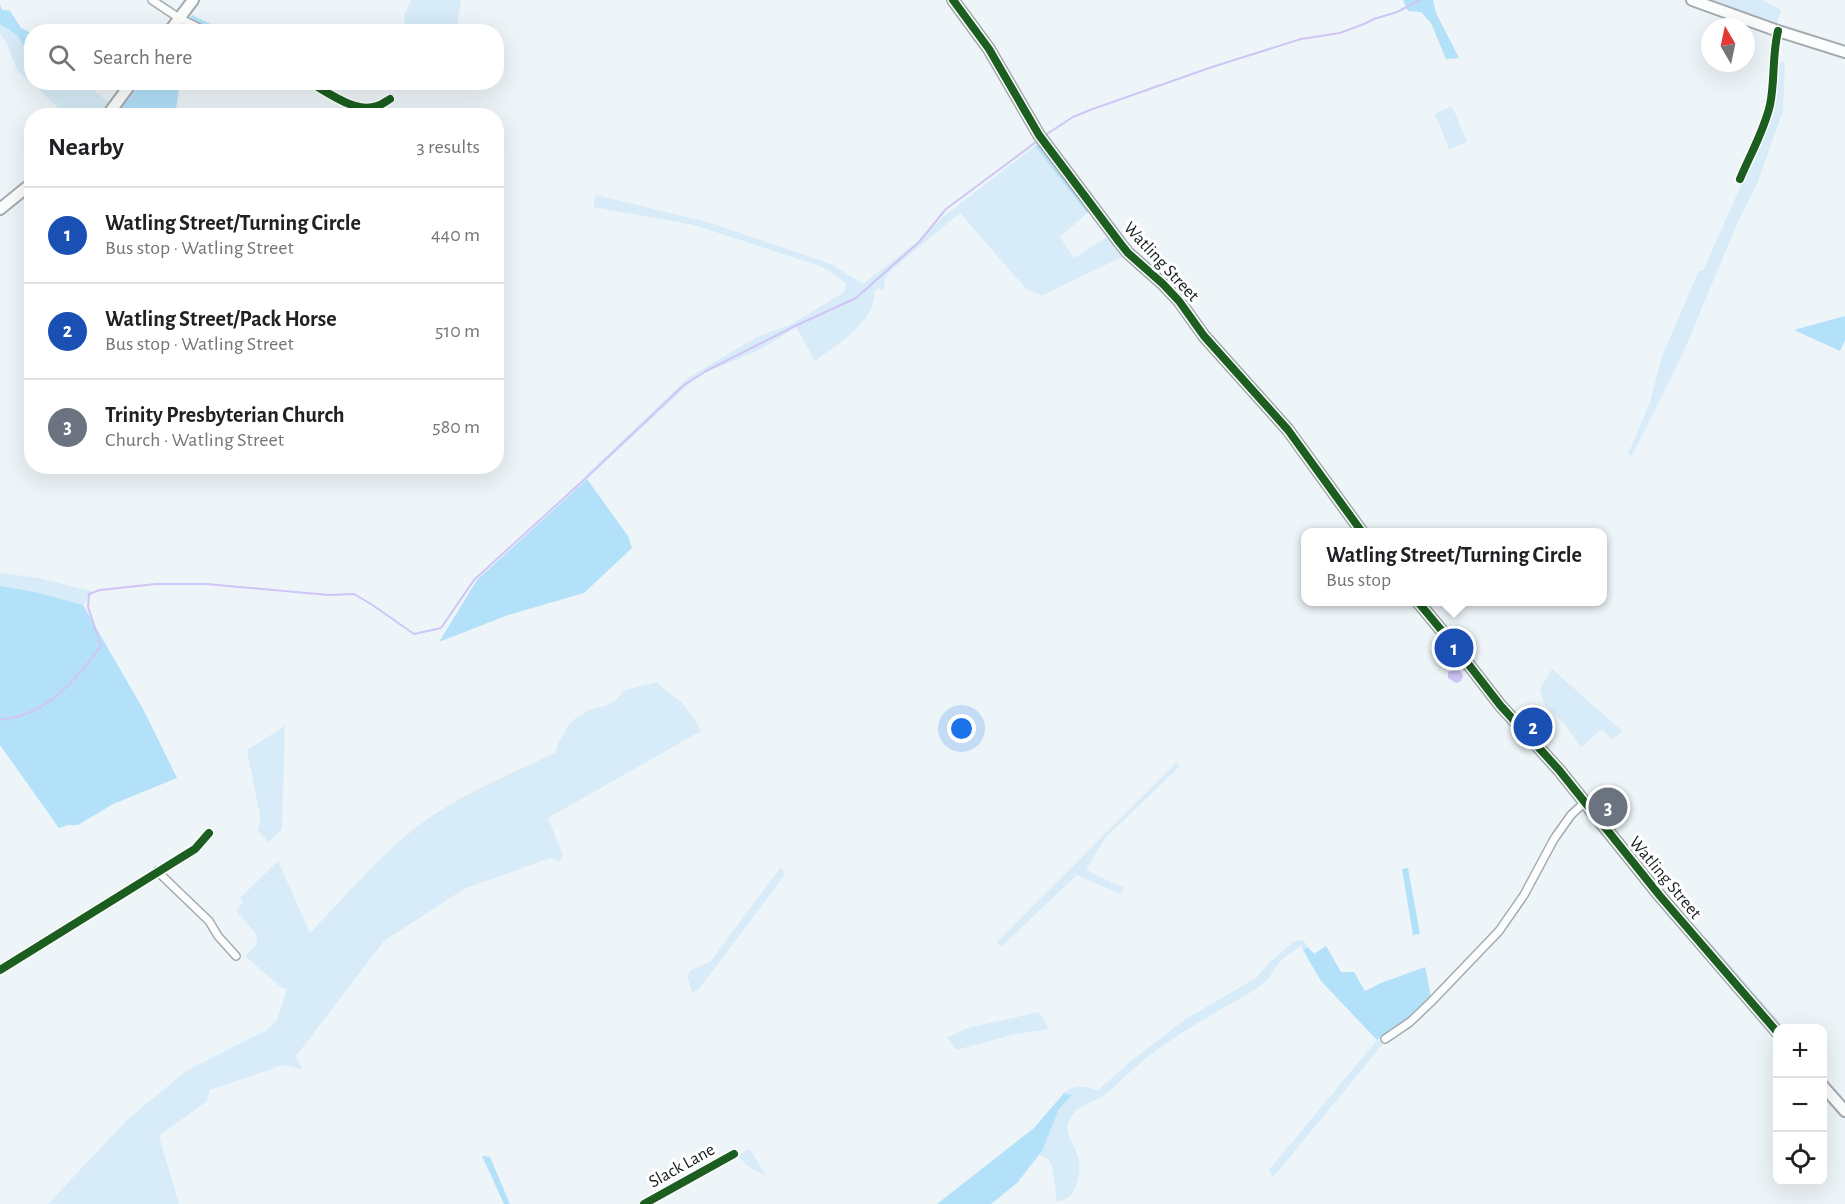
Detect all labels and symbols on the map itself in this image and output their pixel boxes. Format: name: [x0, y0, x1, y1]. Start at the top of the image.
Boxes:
north arrow: [1701, 18, 1755, 72]
street label: Watling Street: [1120, 219, 1202, 305]
pin: 1: [1434, 626, 1474, 670]
pin: 2: [1514, 704, 1552, 750]
your location: [947, 714, 976, 743]
pin: 3: [1588, 784, 1628, 830]
street label: Watling Street: [1626, 833, 1705, 923]
street label: Slack Lane: [646, 1141, 718, 1191]

